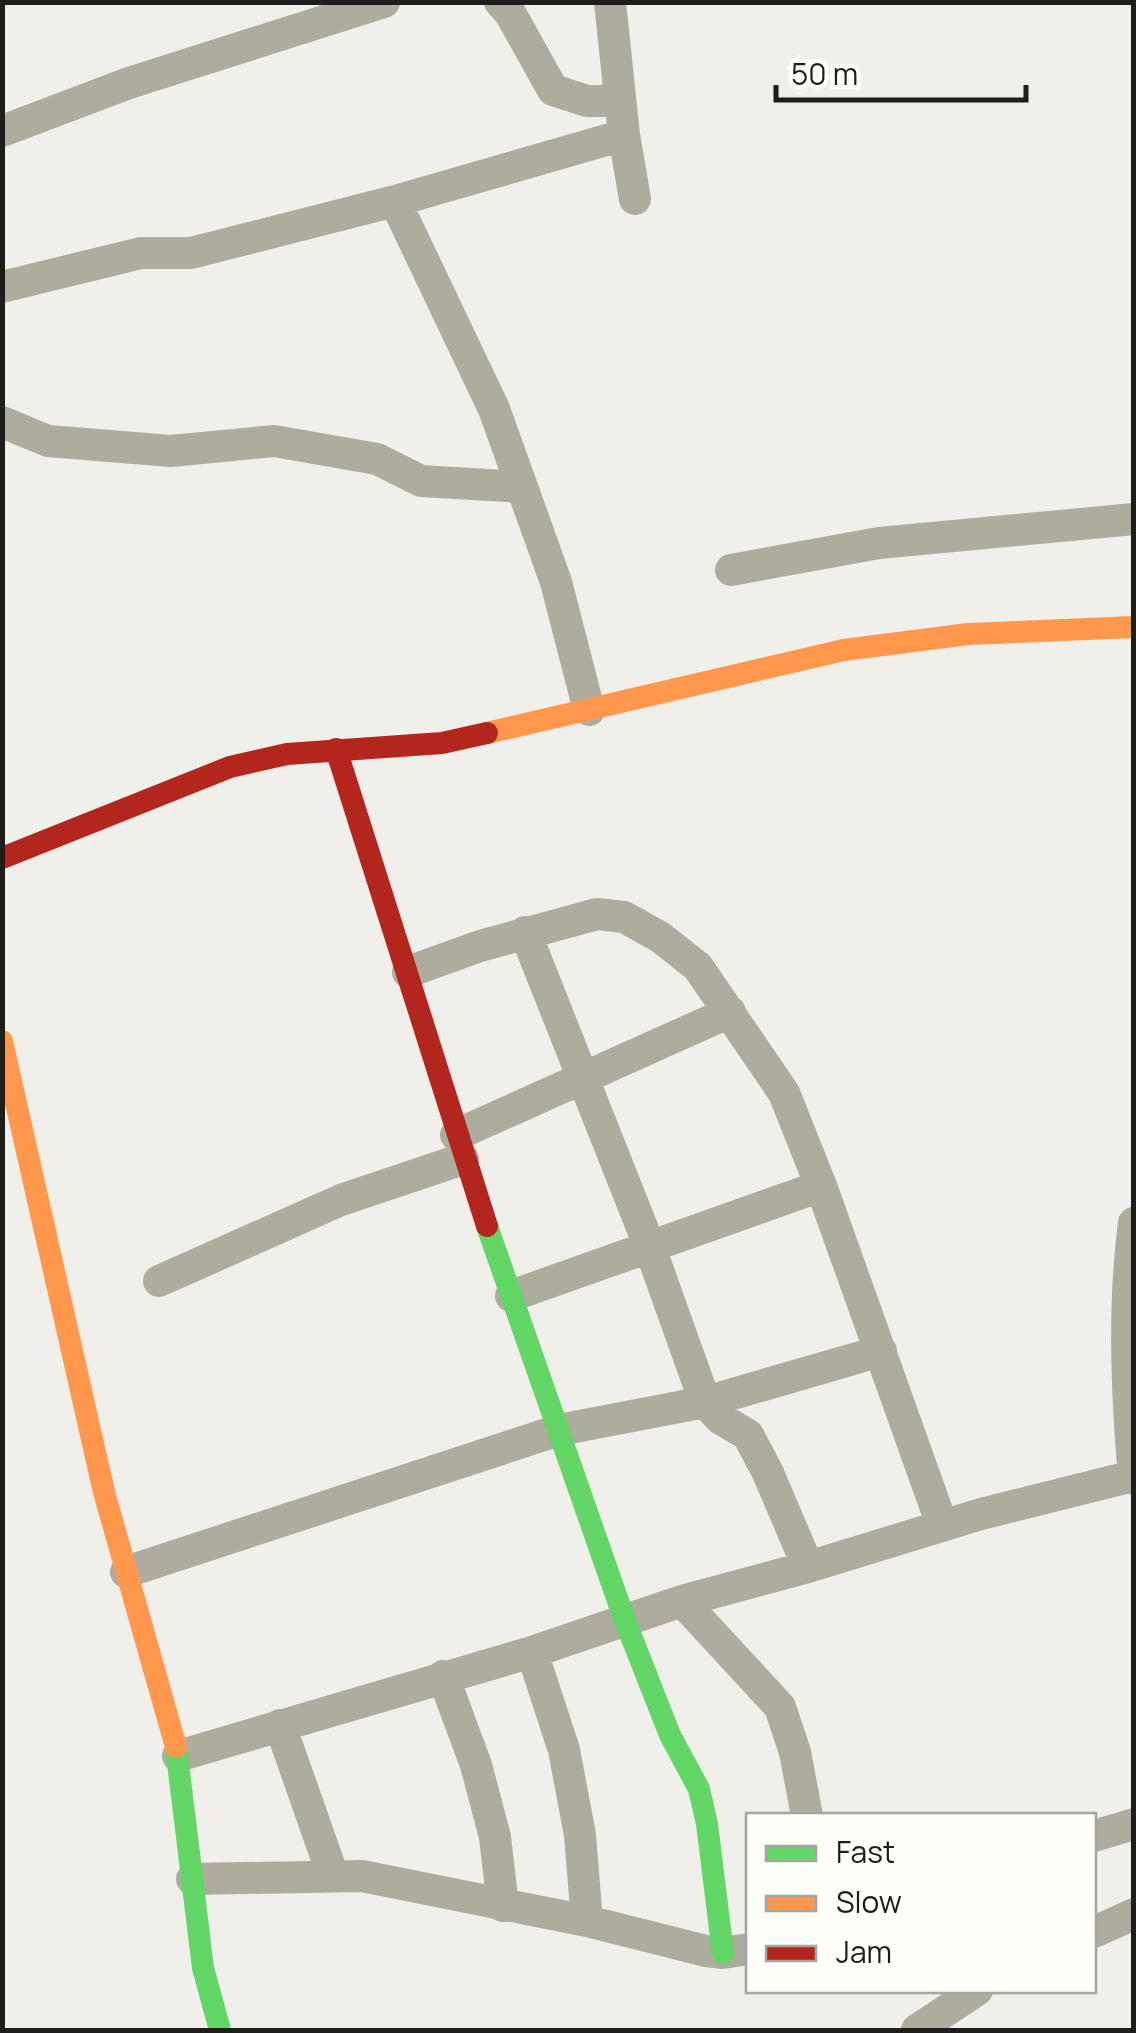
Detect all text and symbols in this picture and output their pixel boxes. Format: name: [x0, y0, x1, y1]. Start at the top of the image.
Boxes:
scale bar: [776, 40, 1026, 102]
text: 50 m: [791, 53, 858, 94]
legend: [746, 1813, 1096, 1993]
text: Fast: [836, 1831, 895, 1872]
text: Slow: [836, 1881, 902, 1922]
text: Jam: [836, 1931, 892, 1972]

